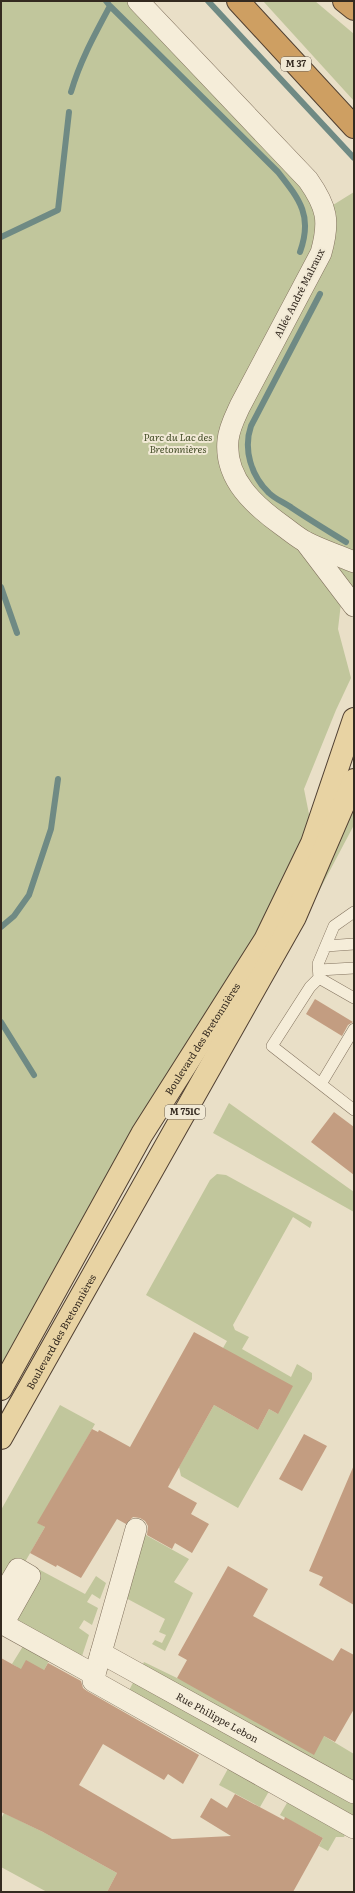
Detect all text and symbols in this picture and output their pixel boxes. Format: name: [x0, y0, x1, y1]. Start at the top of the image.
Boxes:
road number: M 37: [281, 57, 311, 71]
street label: Allée André Malraux: [270, 245, 328, 340]
park label: Parc du Lac des Bretonnières: [144, 429, 213, 456]
street label: Boulevard des Bretonnières: [161, 979, 243, 1098]
road number: M 751C: [165, 1105, 205, 1119]
street label: Boulevard des Bretonnières: [22, 1271, 99, 1392]
street label: Rue Philippe Lebon: [174, 1688, 262, 1746]

